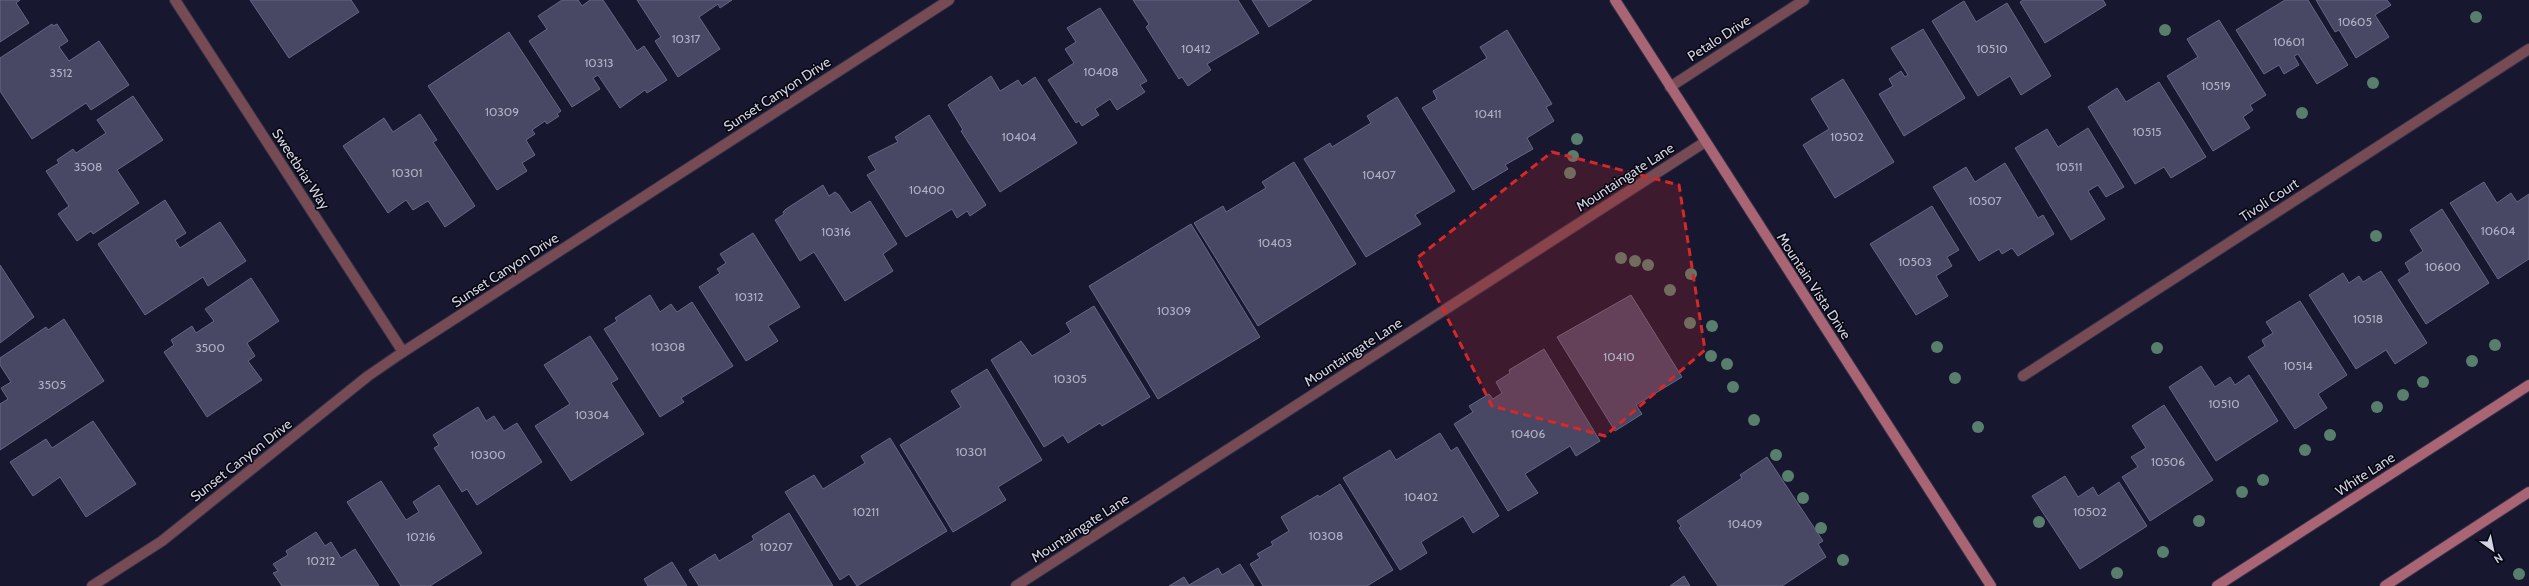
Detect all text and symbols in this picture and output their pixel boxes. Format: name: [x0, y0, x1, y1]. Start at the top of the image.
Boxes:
street label: Petalo Drive: [1684, 11, 1754, 65]
house number: 10605: [2338, 14, 2372, 29]
house number: 10317: [672, 31, 700, 46]
house number: 10601: [2273, 34, 2305, 49]
house number: 10412: [1181, 41, 1211, 56]
house number: 10510: [1976, 41, 2008, 56]
street label: Sunset Canyon Drive: [720, 53, 834, 135]
house number: 10313: [584, 55, 614, 70]
house number: 10408: [1084, 64, 1118, 79]
house number: 3512: [49, 65, 73, 80]
house number: 10519: [2201, 78, 2231, 93]
house number: 10309: [485, 104, 519, 119]
house number: 10411: [1474, 106, 1502, 121]
house number: 10515: [2132, 124, 2162, 139]
street label: Sweetbriar Way: [268, 125, 334, 213]
house number: 10404: [1002, 129, 1036, 144]
house number: 10502: [1830, 129, 1864, 144]
street label: Mountaingate Lane: [1573, 139, 1677, 215]
house number: 3508: [74, 159, 102, 174]
house number: 10511: [2056, 159, 2082, 174]
house number: 10301: [391, 165, 423, 180]
house number: 10407: [1362, 167, 1396, 182]
street label: Tivoli Court: [2236, 174, 2302, 226]
house number: 10400: [909, 182, 945, 197]
house number: 10507: [1968, 193, 2002, 208]
house number: 10604: [2481, 223, 2515, 238]
house number: 10316: [821, 224, 851, 239]
street label: Sunset Canyon Drive: [448, 229, 562, 311]
street label: Mountain Vista Drive: [1773, 229, 1855, 343]
house number: 10403: [1258, 235, 1292, 250]
house number: 10503: [1898, 254, 1932, 269]
house number: 10600: [2425, 259, 2461, 274]
house number: 10312: [735, 289, 763, 304]
house number: 10309: [1157, 303, 1191, 318]
house number: 10518: [2353, 311, 2383, 326]
street label: Mountaingate Lane: [1301, 314, 1405, 390]
house number: 10308: [651, 339, 685, 354]
house number: 3500: [195, 340, 225, 355]
house number: 10410: [1603, 349, 1635, 364]
house number: 10514: [2283, 358, 2313, 373]
house number: 10305: [1053, 371, 1087, 386]
house number: 3505: [38, 377, 66, 392]
house number: 10510: [2208, 396, 2240, 411]
house number: 10304: [575, 407, 609, 422]
street label: Sunset Canyon Drive: [187, 415, 295, 505]
house number: 10406: [1511, 426, 1545, 441]
house number: 10301: [955, 444, 987, 459]
house number: 10300: [470, 447, 506, 462]
street label: White Lane: [2332, 448, 2398, 500]
house number: 10506: [2151, 454, 2185, 469]
house number: 10402: [1404, 489, 1438, 504]
street label: Mountaingate Lane: [1028, 490, 1132, 566]
house number: 10211: [853, 504, 879, 519]
house number: 10502: [2073, 504, 2107, 519]
house number: 10409: [1728, 516, 1762, 531]
house number: 10308: [1309, 528, 1343, 543]
house number: 10216: [406, 529, 436, 544]
north arrow: [2473, 530, 2513, 570]
house number: 10207: [760, 539, 792, 554]
text: N: [2491, 550, 2506, 566]
house number: 10212: [307, 553, 335, 568]

